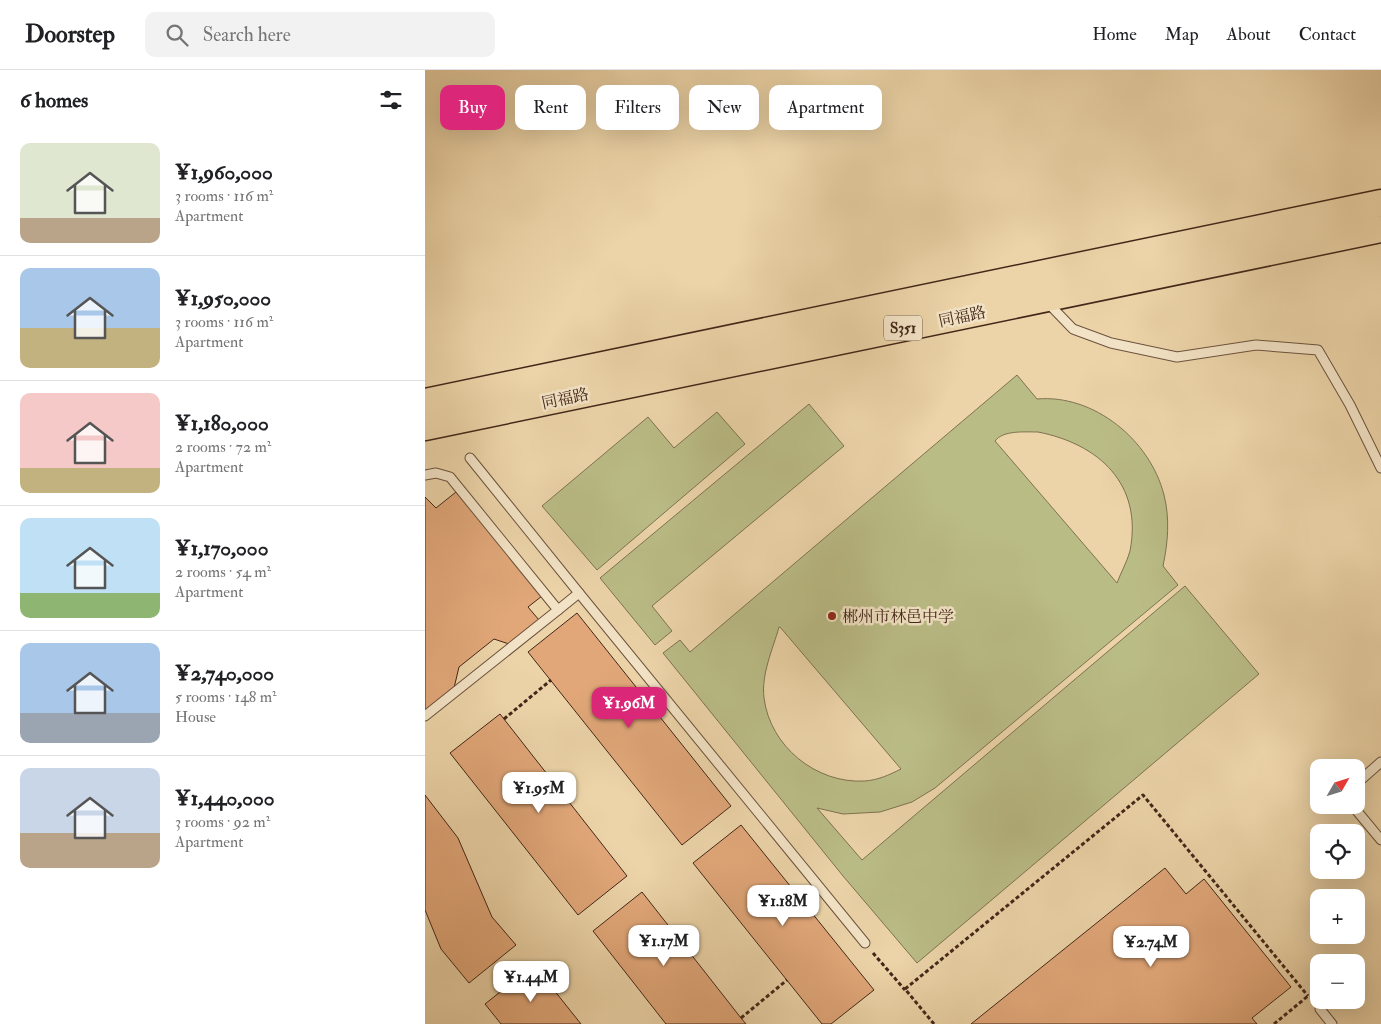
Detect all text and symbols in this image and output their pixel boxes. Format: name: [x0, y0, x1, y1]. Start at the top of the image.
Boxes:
search box: [145, 12, 495, 57]
text: Doorstep: [25, 19, 115, 50]
icon: search: [163, 21, 191, 49]
text: Search here: [203, 23, 291, 47]
text: Home: [1092, 23, 1137, 46]
text: Map: [1165, 23, 1199, 46]
text: About: [1227, 23, 1271, 46]
text: Contact: [1299, 23, 1356, 46]
chip: Buy: [440, 85, 505, 130]
chip: Rent: [515, 85, 586, 130]
chip: Filters: [596, 85, 679, 130]
chip: New: [689, 85, 759, 130]
chip: Apartment: [769, 85, 882, 130]
icon: filters: [377, 86, 405, 114]
text: 6 homes: [20, 87, 88, 114]
text: ¥1,960,000: [175, 159, 273, 186]
icon: home: [60, 163, 120, 223]
text: 3 rooms · 116 m²: [175, 186, 273, 206]
text: Apartment: [175, 206, 243, 226]
text: ¥1,950,000: [175, 285, 271, 312]
icon: home: [60, 288, 120, 348]
street label: 同福路: [937, 302, 988, 332]
text: 3 rooms · 116 m²: [175, 312, 273, 332]
road number: S351: [884, 316, 922, 340]
text: Apartment: [175, 332, 243, 352]
street label: 同福路: [540, 384, 591, 414]
text: ¥1,180,000: [175, 410, 269, 437]
icon: home: [60, 413, 120, 473]
text: 2 rooms · 72 m²: [175, 437, 271, 457]
text: Apartment: [175, 457, 243, 477]
text: ¥1,170,000: [175, 535, 268, 562]
icon: home: [60, 538, 120, 598]
text: 2 rooms · 54 m²: [175, 562, 271, 582]
text: Apartment: [175, 582, 243, 602]
place label: 郴州市林邑中学: [842, 607, 954, 627]
marker: 郴州市林邑中学: [826, 610, 838, 622]
text: ¥2,740,000: [175, 660, 274, 687]
icon: home: [60, 663, 120, 723]
pin: ¥1.96M: [588, 686, 670, 729]
text: 5 rooms · 148 m²: [175, 687, 277, 707]
text: ¥1.96M: [603, 693, 655, 713]
text: House: [175, 707, 216, 727]
north arrow: [1310, 759, 1365, 814]
map controls: [1310, 759, 1365, 1009]
pin: ¥1.95M: [498, 772, 580, 814]
text: ¥1.95M: [513, 778, 565, 798]
text: ¥1,440,000: [175, 785, 274, 812]
icon: home: [60, 788, 120, 848]
text: 3 rooms · 92 m²: [175, 812, 270, 832]
button: locate: [1310, 824, 1365, 879]
text: Apartment: [175, 832, 243, 852]
pin: ¥1.18M: [742, 884, 824, 927]
button: +: [1310, 889, 1365, 944]
text: ¥1.18M: [758, 891, 808, 911]
pin: ¥1.17M: [623, 924, 705, 967]
pin: ¥2.74M: [1110, 926, 1192, 968]
text: ¥1.17M: [639, 931, 689, 951]
text: ¥2.74M: [1124, 932, 1178, 952]
button: −: [1310, 954, 1365, 1009]
pin: ¥1.44M: [490, 960, 572, 1003]
text: ¥1.44M: [504, 967, 558, 987]

